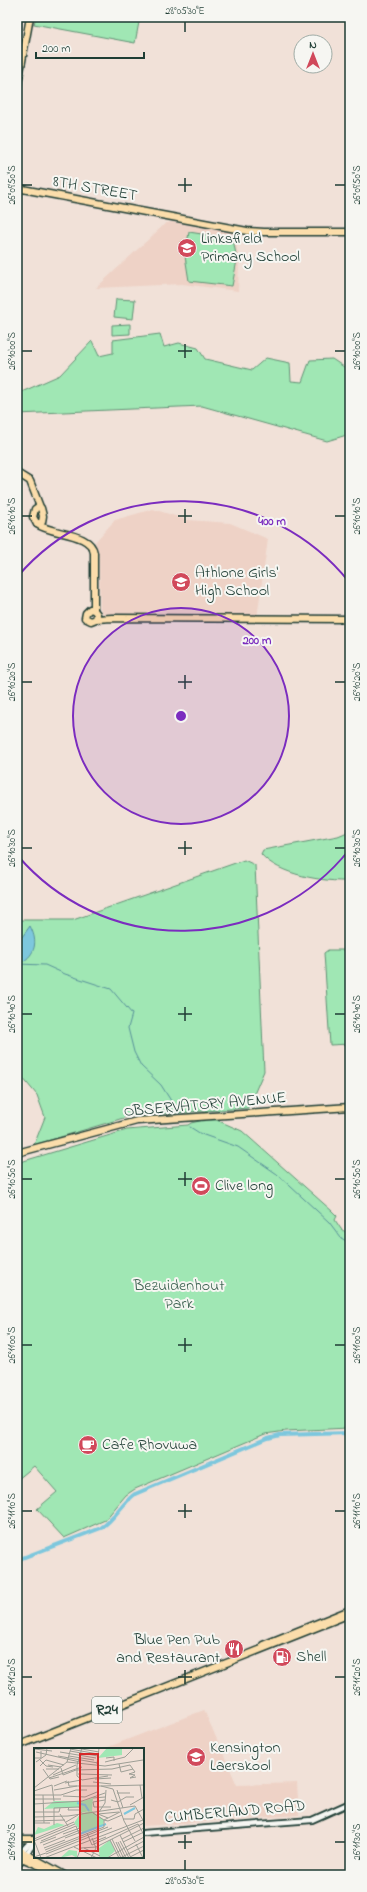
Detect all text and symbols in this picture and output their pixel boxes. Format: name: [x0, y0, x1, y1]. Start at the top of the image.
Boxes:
text: 28°05'30"E: [165, 4, 205, 19]
scale bar: [36, 34, 144, 60]
north arrow: [293, 34, 333, 74]
text: N: [309, 37, 317, 53]
text: 200 m: [42, 40, 71, 58]
text: 26°09'50"S: [5, 165, 20, 205]
text: 26°09'50"S: [350, 165, 365, 205]
street label: 8TH STREET: [51, 170, 139, 208]
place label: Linksfield Primary School: [201, 227, 300, 269]
school or university icon: Linksfield Primary School: [176, 237, 198, 259]
text: 26°10'00"S: [5, 331, 20, 370]
text: 26°10'00"S: [350, 331, 365, 370]
text: 26°10'10"S: [5, 497, 20, 534]
text: 26°10'10"S: [350, 497, 365, 534]
text: 400 m: [257, 513, 286, 531]
place label: Athlone Girls' High School: [195, 561, 279, 603]
school or university icon: Athlone Girls' High School: [170, 571, 192, 593]
text: 200 m: [242, 632, 272, 650]
text: 26°10'20"S: [5, 662, 20, 701]
text: 26°10'20"S: [350, 662, 365, 701]
centre of rings: [174, 709, 188, 723]
text: 26°10'30"S: [5, 829, 20, 867]
text: 26°10'30"S: [350, 829, 365, 867]
text: 26°10'40"S: [5, 995, 20, 1033]
text: 26°10'40"S: [350, 995, 365, 1033]
street label: OBSERVATORY AVENUE: [123, 1086, 287, 1124]
text: 26°10'50"S: [5, 1159, 20, 1199]
text: 26°10'50"S: [350, 1159, 365, 1199]
place label: Clive long: [215, 1174, 273, 1198]
sports icon: Clive long: [190, 1175, 212, 1197]
park label: Bezuidenhout Park: [132, 1274, 225, 1316]
text: 26°11'00"S: [5, 1326, 20, 1363]
text: 26°11'00"S: [350, 1326, 365, 1363]
place label: Cafe Rhovuwa: [102, 1433, 197, 1457]
cafe icon: Cafe Rhovuwa: [77, 1434, 99, 1456]
text: 26°11'10"S: [5, 1493, 20, 1529]
text: 26°11'10"S: [350, 1493, 365, 1529]
place label: Blue Pen Pub and Restaurant: [116, 1628, 221, 1670]
restaurant icon: Blue Pen Pub and Restaurant: [223, 1638, 245, 1660]
place label: Shell: [296, 1645, 327, 1669]
fuel station icon: Shell: [271, 1646, 293, 1668]
text: 26°11'20"S: [5, 1658, 20, 1696]
text: 26°11'20"S: [350, 1658, 365, 1696]
road number: R24: [92, 1697, 122, 1723]
place label: Kensington Laerskool: [210, 1736, 281, 1778]
school or university icon: Kensington Laerskool: [185, 1746, 207, 1768]
inset map: [34, 1748, 144, 1858]
street label: CUMBERLAND ROAD: [164, 1794, 306, 1830]
text: 26°11'30"S: [5, 1823, 20, 1860]
text: 26°11'30"S: [350, 1823, 365, 1860]
text: 28°05'30"E: [165, 1874, 205, 1889]

